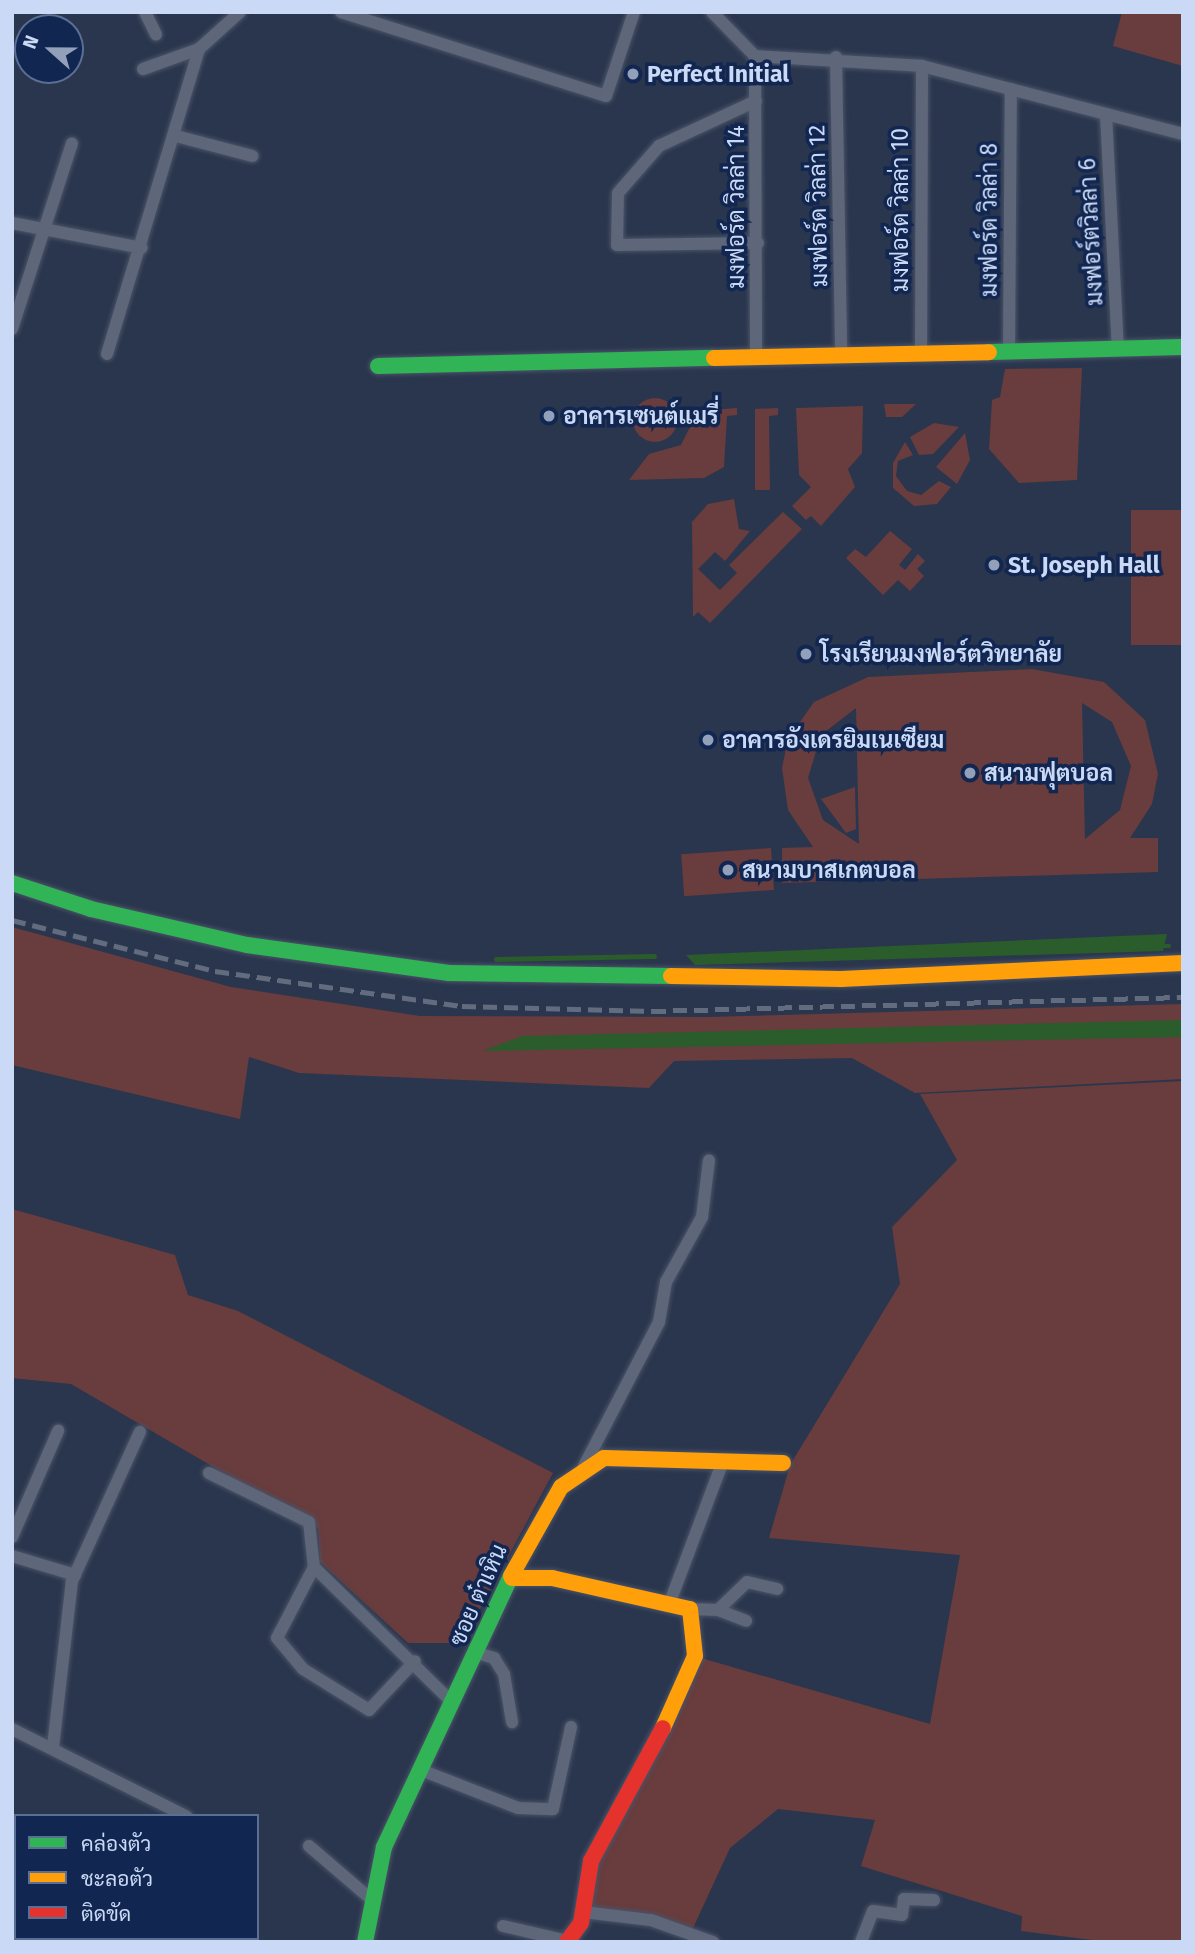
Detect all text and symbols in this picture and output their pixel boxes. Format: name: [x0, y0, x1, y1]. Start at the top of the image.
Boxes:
north arrow: [14, 14, 84, 84]
text: N: [18, 32, 44, 52]
place label: Perfect Initial: [647, 60, 789, 88]
marker: Perfect Initial: [625, 66, 641, 82]
street label: มงฟอร์ด วิลล่า 14: [722, 125, 750, 289]
street label: มงฟอร์ด วิลล่า 12: [803, 125, 833, 287]
street label: มงฟอร์ด วิลล่า 10: [886, 128, 914, 292]
street label: มงฟอร์ด วิลล่า 8: [975, 143, 1003, 297]
street label: มงฟอร์ตวิลล่า 6: [1073, 158, 1109, 306]
place label: อาคารเซนต์แมรี่: [563, 402, 718, 430]
marker: อาคารเซนต์แมรี่: [541, 408, 557, 424]
place label: St. Joseph Hall: [1008, 551, 1160, 579]
marker: St. Joseph Hall: [986, 557, 1002, 573]
place label: โรงเรียนมงฟอร์ตวิทยาลัย: [820, 640, 1062, 668]
marker: โรงเรียนมงฟอร์ตวิทยาลัย: [798, 646, 814, 662]
place label: อาคารอังเดรยิมเนเซียม: [722, 726, 944, 754]
marker: อาคารอังเดรยิมเนเซียม: [700, 732, 716, 748]
place label: สนามฟุตบอล: [984, 759, 1113, 787]
marker: สนามฟุตบอล: [962, 765, 978, 781]
place label: สนามบาสเกตบอล: [742, 856, 916, 884]
marker: สนามบาสเกตบอล: [720, 862, 736, 878]
street label: ซอย ต๋าเหิน: [443, 1540, 513, 1650]
legend: [14, 1814, 259, 1940]
text: คล่องตัว: [81, 1831, 151, 1857]
text: ชะลอตัว: [81, 1866, 153, 1892]
text: ติดขัด: [81, 1901, 131, 1927]

